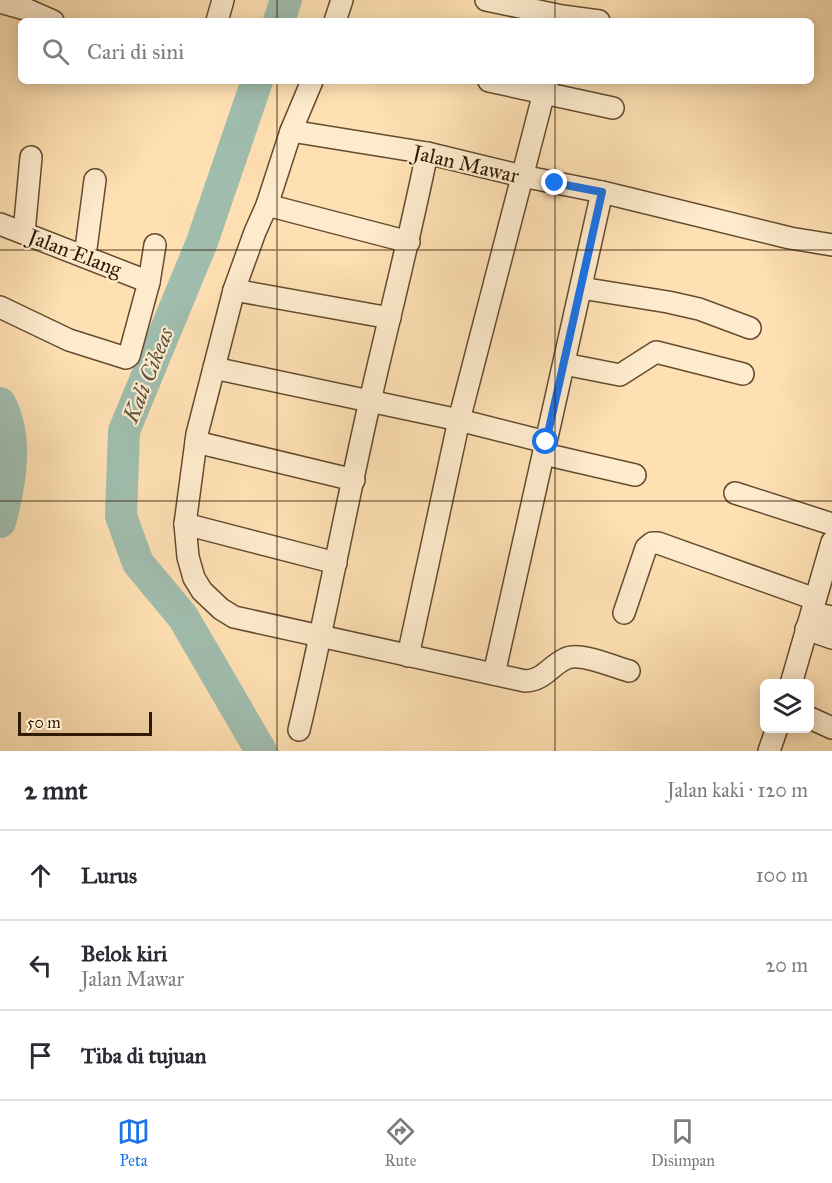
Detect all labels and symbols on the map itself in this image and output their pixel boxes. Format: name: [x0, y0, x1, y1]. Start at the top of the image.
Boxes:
street label: Jalan Mawar: [408, 139, 522, 189]
route end: [541, 169, 567, 195]
street label: Jalan Elang: [23, 223, 126, 283]
water label: Kali Cikeas: [116, 323, 179, 427]
route start: [532, 428, 558, 454]
scale bar: [18, 709, 152, 736]

